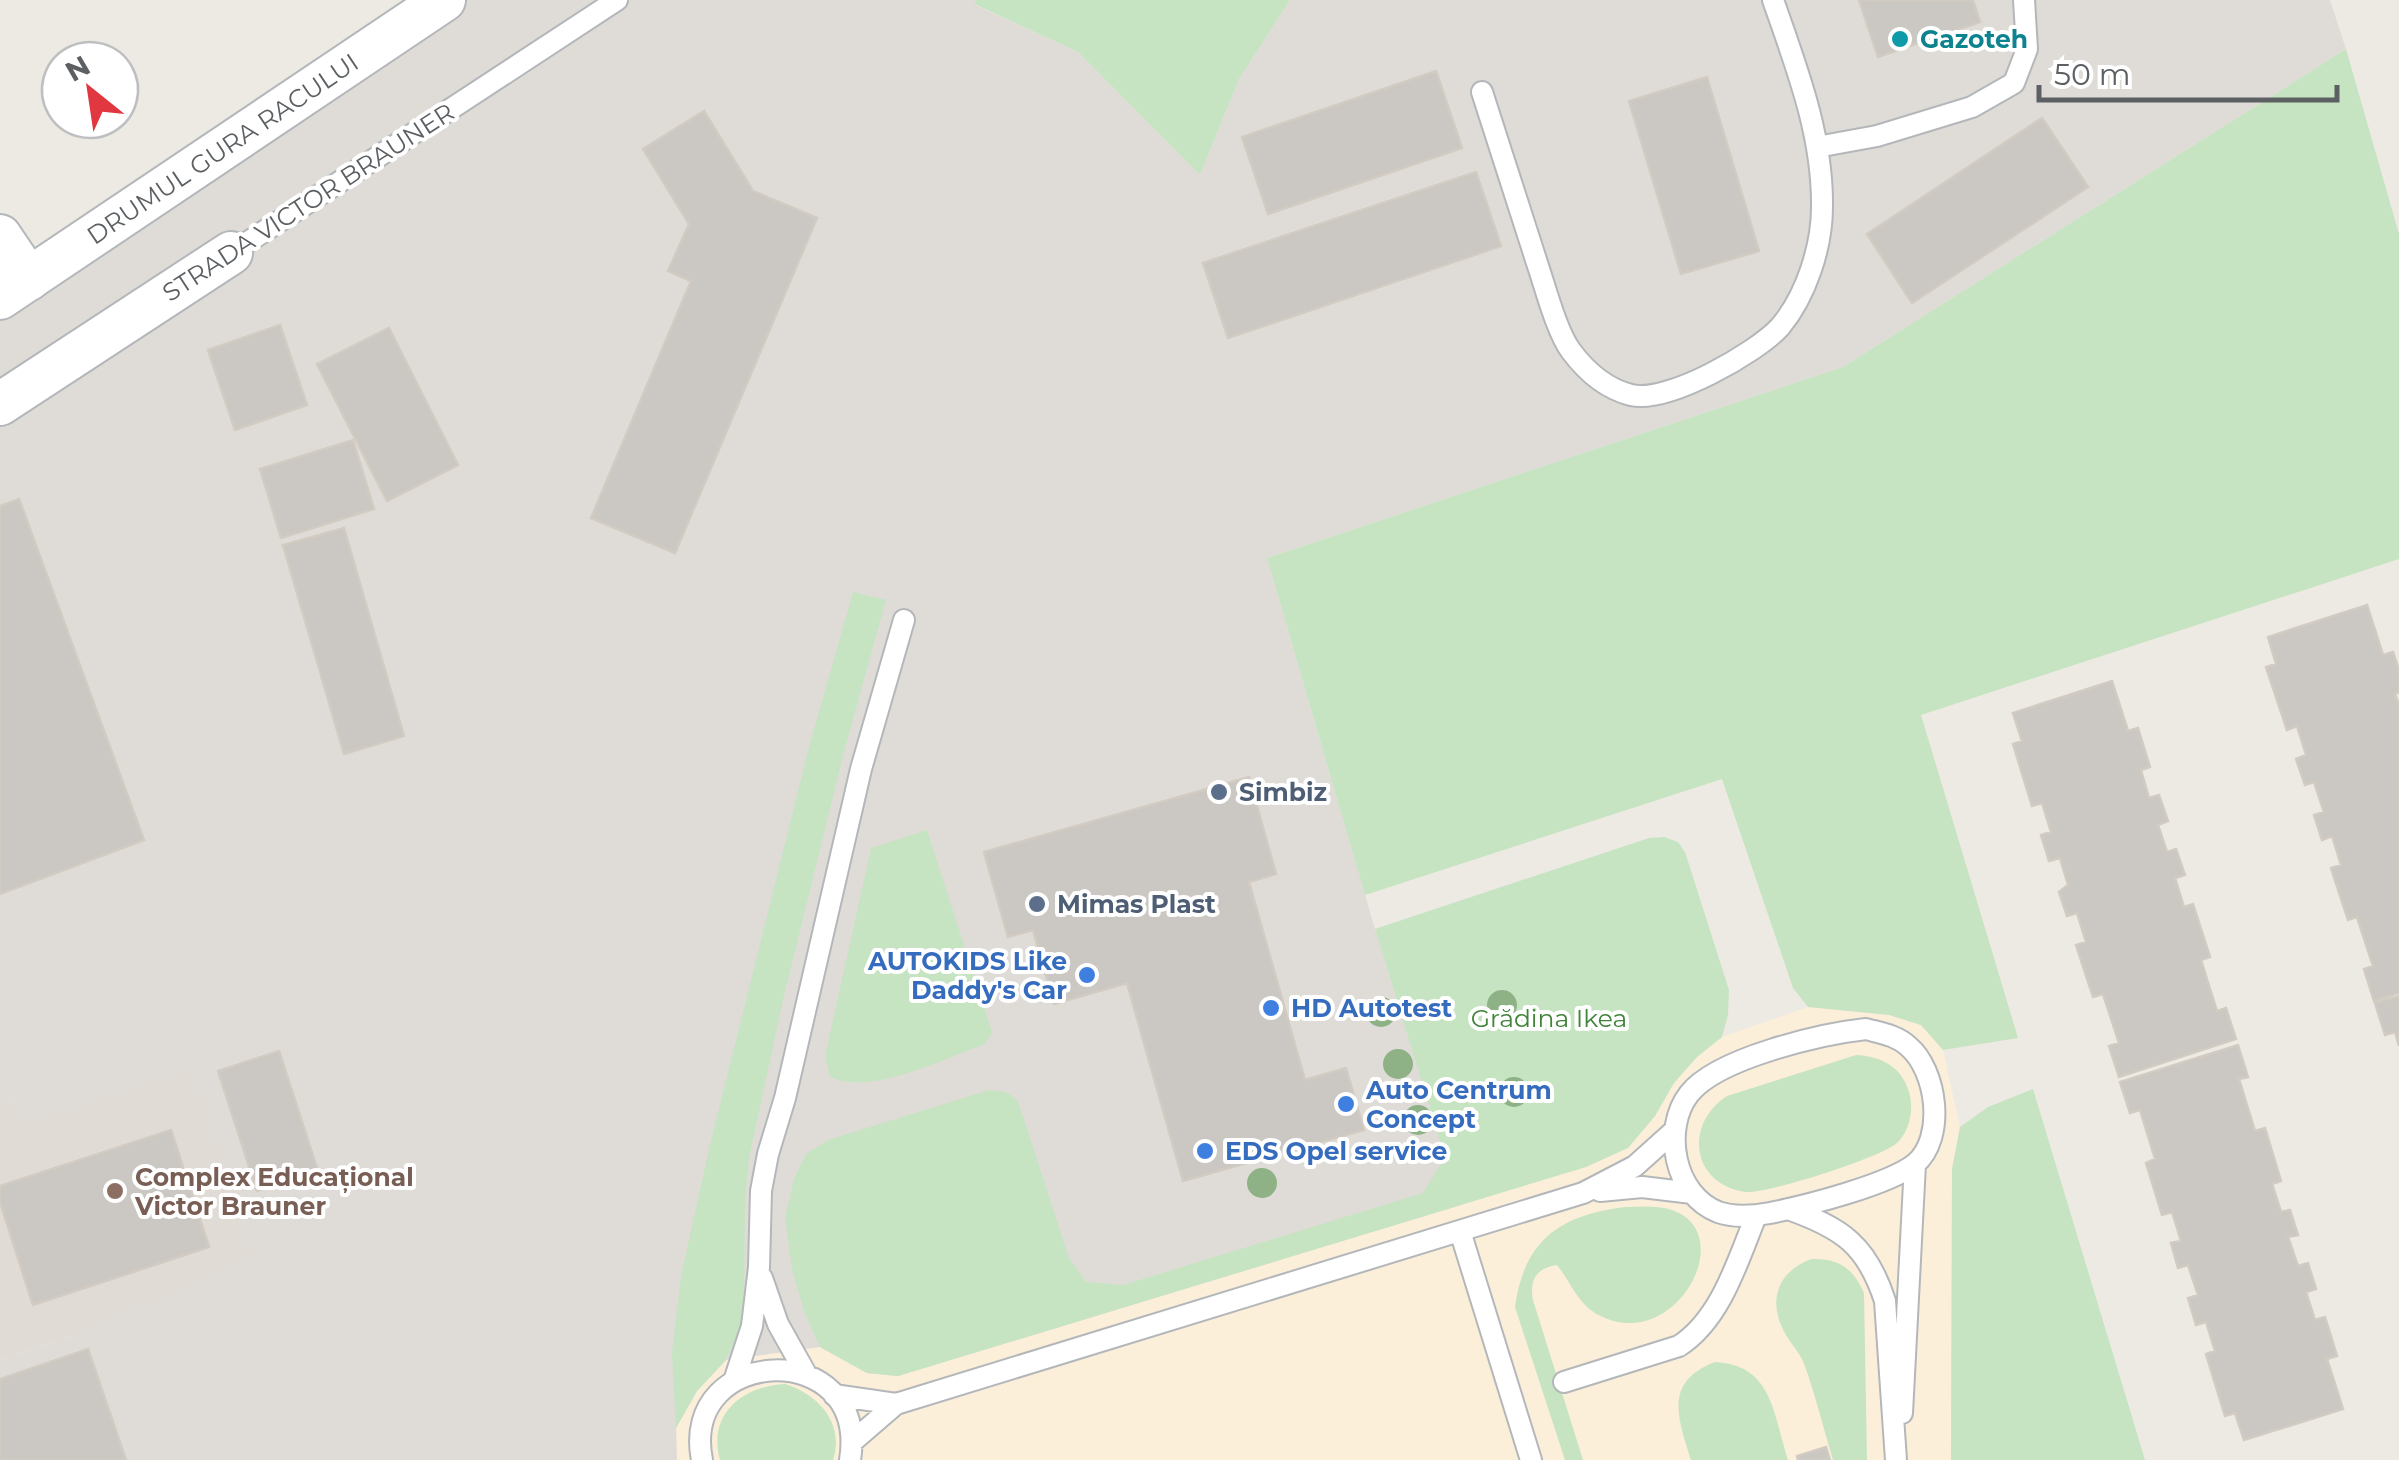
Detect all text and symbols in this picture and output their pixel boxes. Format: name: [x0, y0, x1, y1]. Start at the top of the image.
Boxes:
place label: Gazoteh: [1920, 24, 2028, 54]
marker: Gazoteh: [1889, 28, 1911, 50]
north arrow: [40, 40, 140, 140]
scale bar: [2039, 40, 2336, 102]
street label: DRUMUL GURA RACULUI: [81, 47, 364, 250]
text: N: [59, 48, 96, 89]
text: 50 m: [2054, 56, 2131, 93]
street label: STRADA VICTOR BRAUNER: [157, 96, 459, 308]
place label: Simbiz: [1239, 777, 1327, 807]
marker: Simbiz: [1208, 781, 1230, 803]
place label: Mimas Plast: [1057, 889, 1216, 919]
marker: Mimas Plast: [1026, 893, 1048, 915]
place label: AUTOKIDS Like Daddy's Car: [867, 946, 1067, 1005]
marker: AUTOKIDS Like Daddy's Car: [1076, 964, 1098, 986]
place label: HD Autotest: [1291, 993, 1452, 1023]
marker: HD Autotest: [1260, 997, 1282, 1019]
park label: Grădina Ikea: [1471, 1003, 1627, 1033]
place label: Auto Centrum Concept: [1365, 1075, 1552, 1134]
marker: Auto Centrum Concept: [1335, 1093, 1357, 1115]
place label: EDS Opel service: [1225, 1136, 1447, 1166]
marker: EDS Opel service: [1194, 1140, 1216, 1162]
place label: Complex Educațional Victor Brauner: [134, 1162, 414, 1221]
marker: Complex Educațional Victor Brauner: [104, 1180, 126, 1202]

